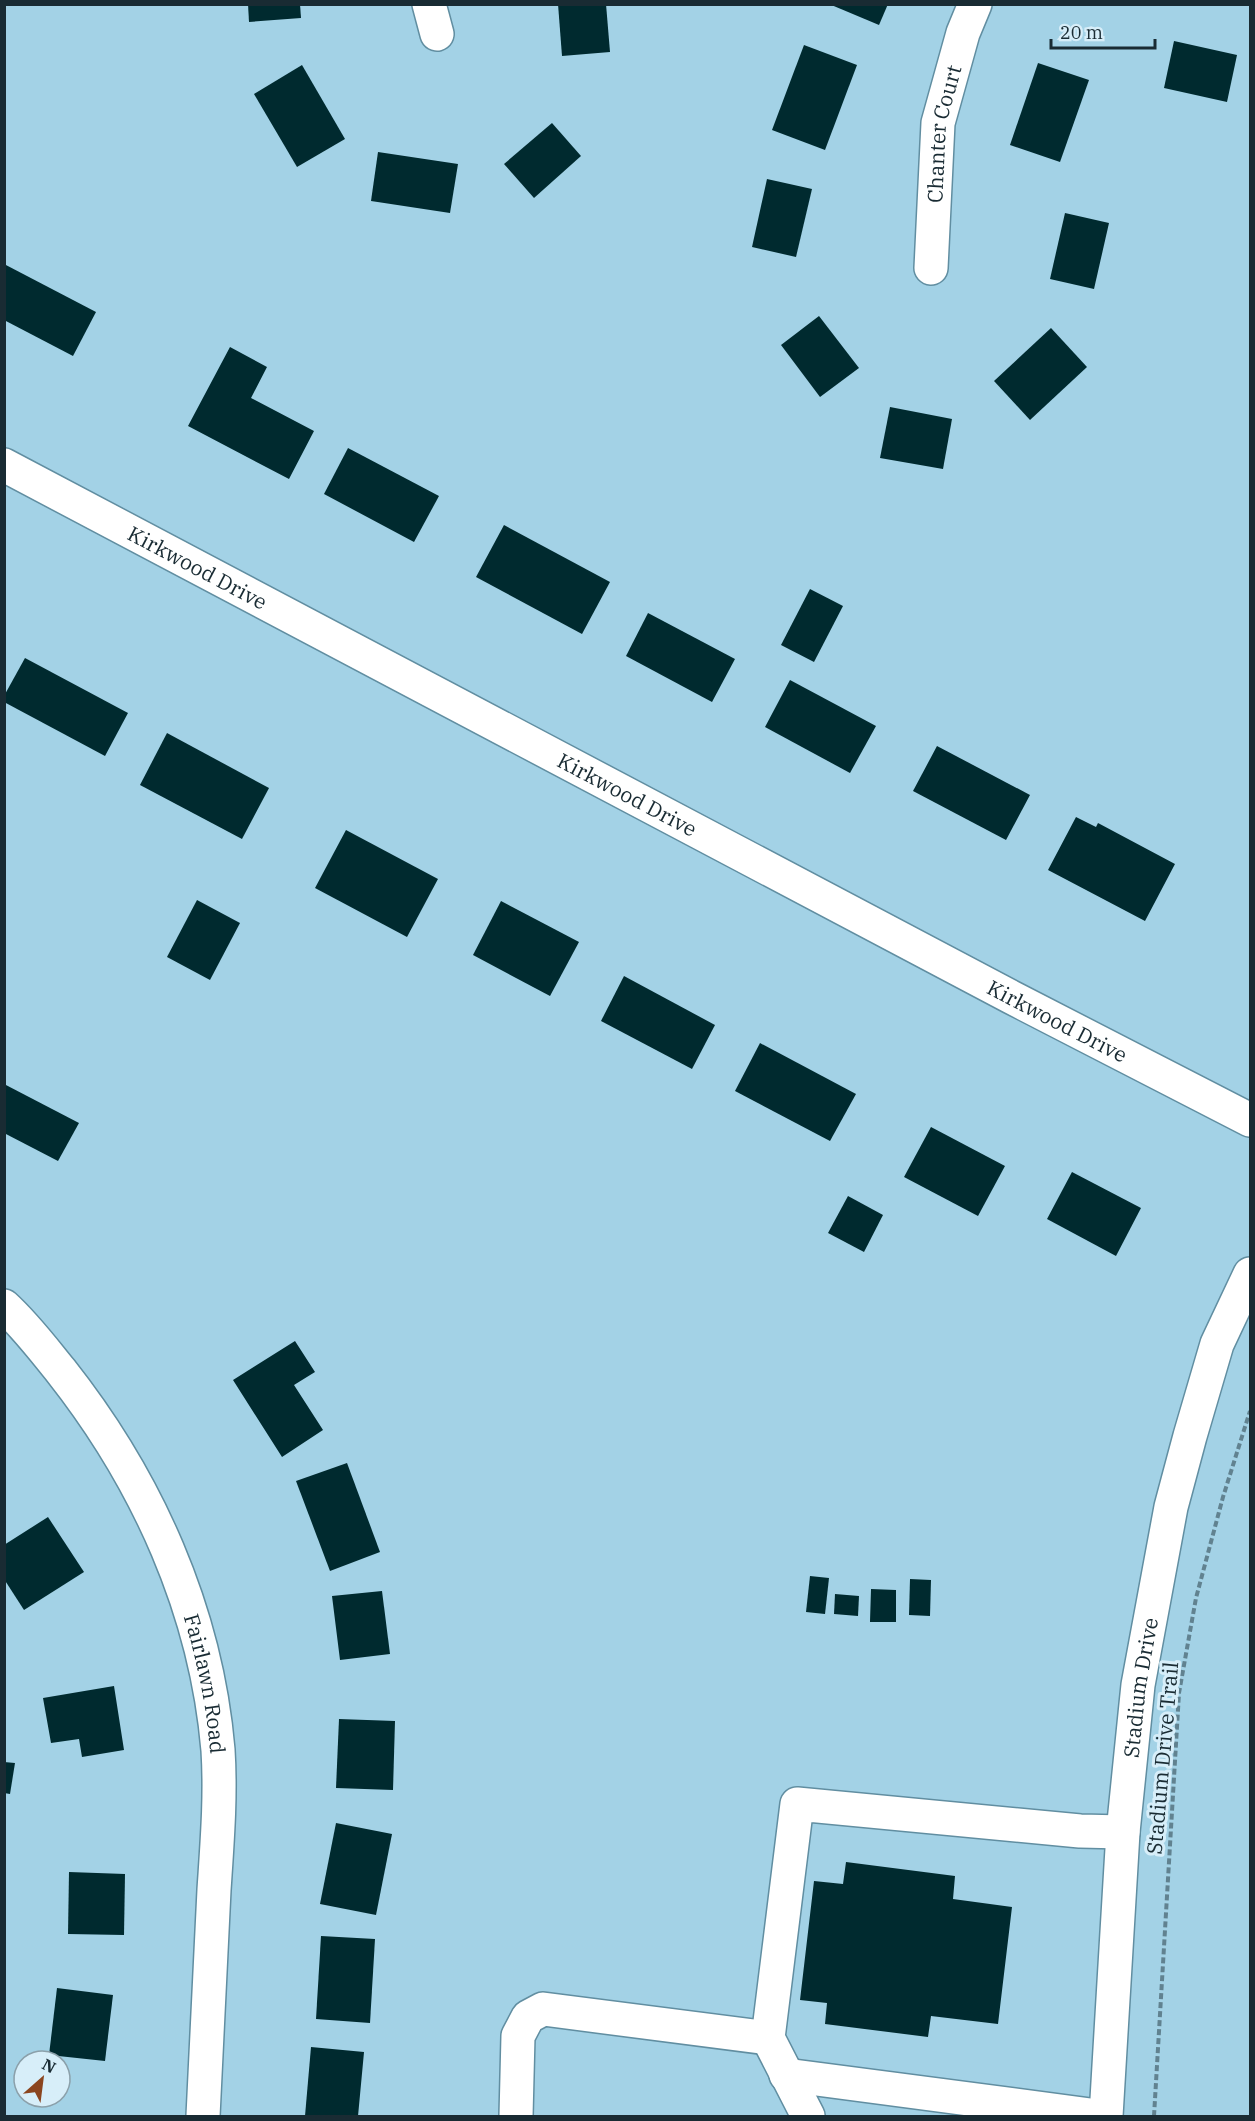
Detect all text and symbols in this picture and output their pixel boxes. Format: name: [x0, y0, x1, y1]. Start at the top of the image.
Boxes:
scale bar: [1051, 12, 1154, 50]
text: 20 m: [1060, 21, 1103, 44]
street label: Chanter Court: [920, 62, 967, 204]
street label: Kirkwood Drive: [123, 519, 272, 616]
street label: Kirkwood Drive: [553, 746, 702, 843]
street label: Kirkwood Drive: [982, 973, 1132, 1069]
street label: Fairlawn Road: [178, 1610, 232, 1755]
street label: Stadium Drive: [1117, 1615, 1164, 1759]
street label: Stadium Drive Trail: [1140, 1660, 1184, 1856]
north arrow: [12, 2049, 72, 2109]
text: N: [39, 2054, 59, 2078]

